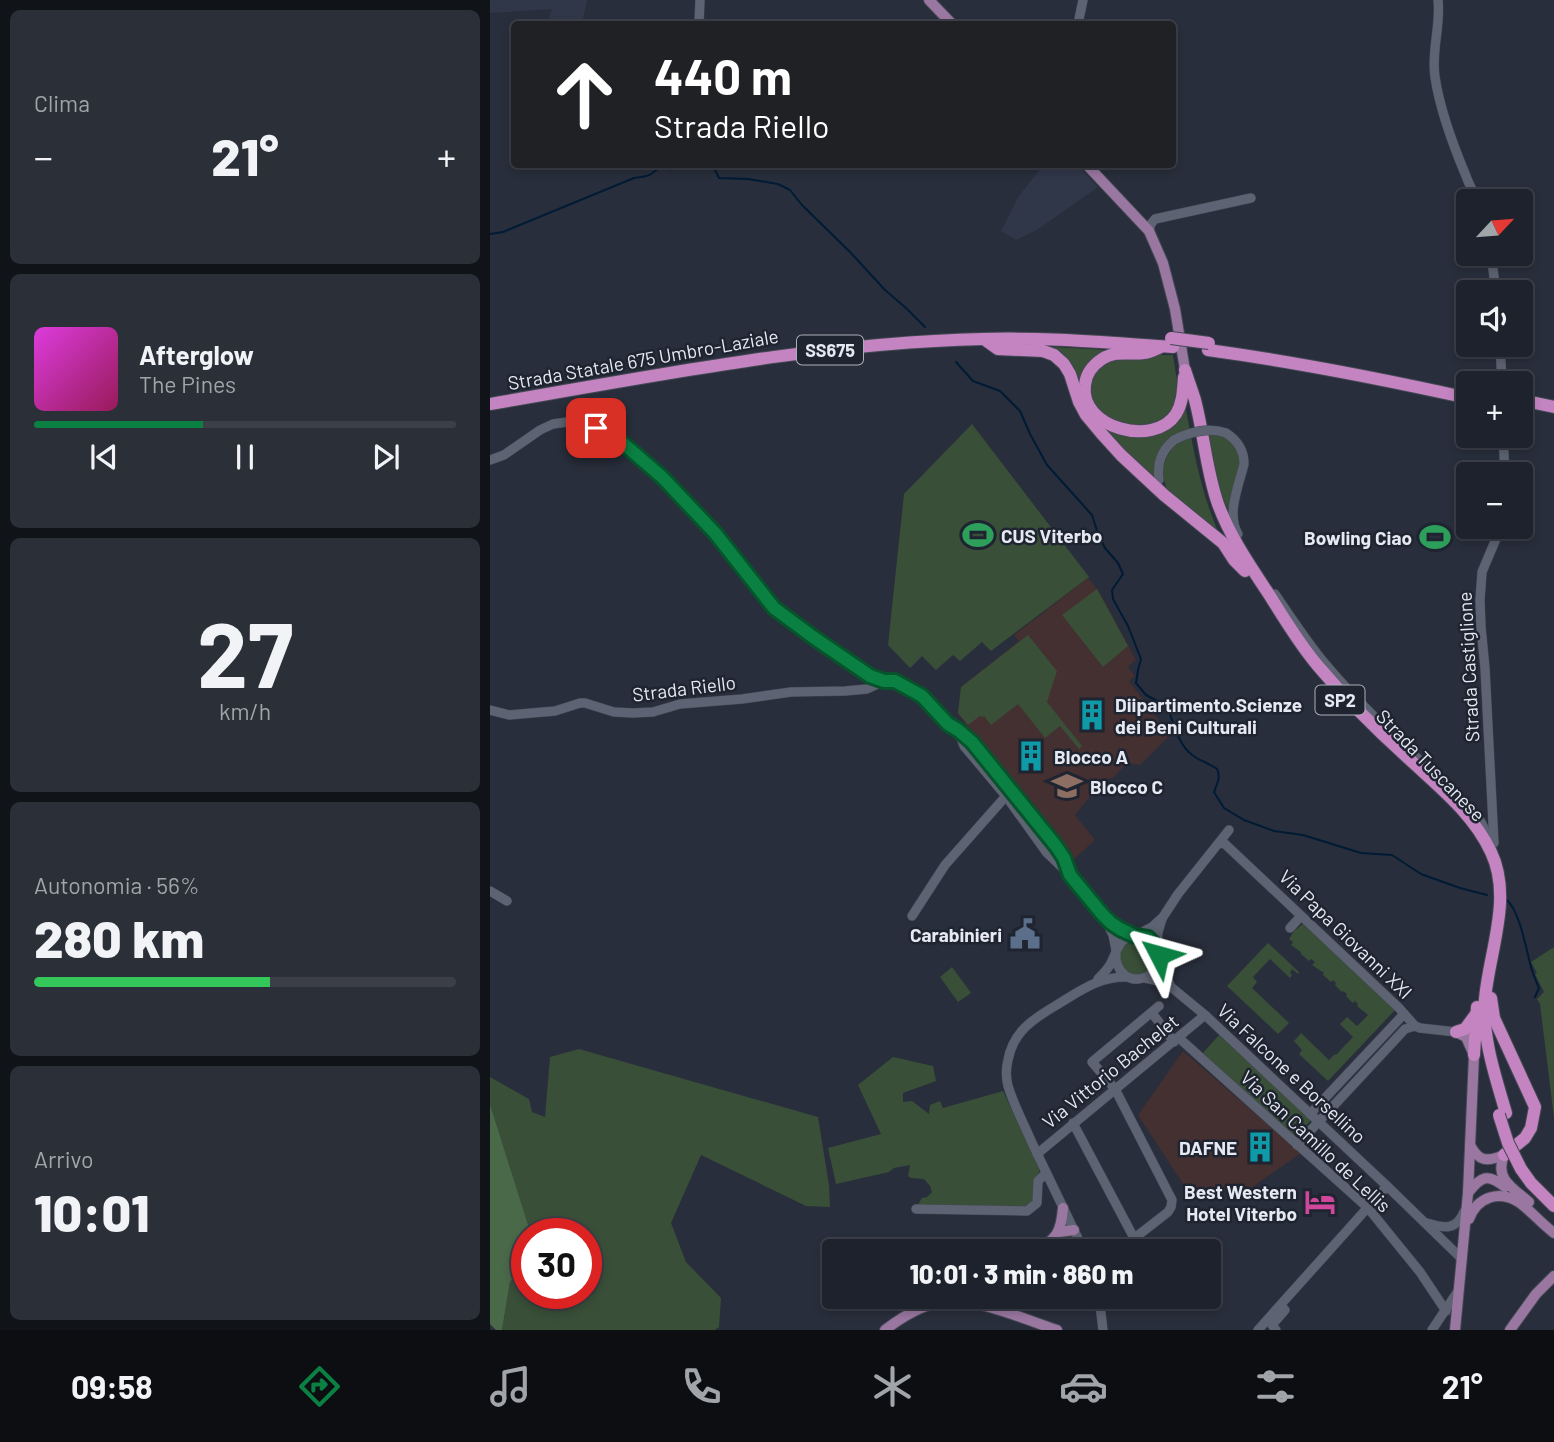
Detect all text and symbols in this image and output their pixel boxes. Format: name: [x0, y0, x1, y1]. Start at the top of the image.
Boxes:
text: 440 m: [654, 46, 792, 105]
icon: ahead: [539, 49, 630, 140]
text: Clima: [34, 89, 90, 117]
text: Strada Riello: [654, 106, 829, 144]
text: 21°: [211, 124, 279, 186]
text: −: [34, 133, 53, 179]
text: +: [437, 133, 456, 179]
north arrow: [1456, 189, 1533, 266]
map controls: [1456, 189, 1533, 539]
button: sound: [1456, 280, 1533, 357]
street label: Strada Statale 675 Umbro-Laziale: [506, 324, 780, 394]
road number: SS675: [797, 336, 863, 364]
text: Afterglow: [139, 339, 254, 370]
text: The Pines: [139, 370, 236, 398]
button: +: [1456, 371, 1533, 448]
pin: [566, 398, 626, 458]
icon: arrive: [577, 409, 615, 447]
icon: previous: [85, 438, 123, 476]
icon: pause: [226, 438, 264, 476]
icon: next: [367, 438, 405, 476]
button: −: [1456, 462, 1533, 539]
sports icon: CUS Viterbo: [961, 518, 995, 552]
sports icon: Bowling Ciao: [1418, 520, 1452, 554]
place label: CUS Viterbo: [1001, 524, 1102, 547]
place label: Bowling Ciao: [1304, 526, 1412, 549]
street label: Strada Castiglione: [1453, 591, 1483, 743]
text: 27: [197, 597, 293, 706]
street label: Strada Riello: [631, 670, 737, 706]
road number: SP2: [1316, 686, 1364, 714]
place label: Diipartimento.Scienze dei Beni Culturali: [1115, 693, 1302, 738]
text: km/h: [219, 697, 271, 725]
building icon: Diipartimento.Scienze dei Beni Culturali: [1075, 698, 1109, 732]
street label: Strada Tuscanese: [1372, 704, 1490, 826]
building icon: Blocco A: [1014, 739, 1048, 773]
place label: Blocco A: [1054, 745, 1129, 768]
school or university icon: Blocco C: [1050, 769, 1084, 803]
place label: Blocco C: [1090, 775, 1163, 798]
street label: Via Papa Giovanni XXI: [1275, 865, 1417, 1003]
text: Autonomia · 56%: [34, 871, 199, 899]
text: 280 km: [34, 906, 204, 968]
public building icon: Carabinieri: [1008, 917, 1042, 951]
position arrow: [1122, 918, 1196, 992]
place label: Carabinieri: [910, 923, 1002, 946]
street label: Via Falcone e Borsellino: [1213, 998, 1371, 1148]
street label: Via Vittorio Bachelet: [1037, 1009, 1183, 1133]
street label: Via San Camillo de Lellis: [1236, 1065, 1396, 1217]
building icon: DAFNE: [1243, 1130, 1277, 1164]
place label: DAFNE: [1179, 1136, 1237, 1159]
text: Arrivo: [34, 1145, 94, 1173]
text: 10:01: [34, 1180, 149, 1242]
place label: Best Western Hotel Viterbo: [1184, 1180, 1297, 1225]
hotel icon: Best Western Hotel Viterbo: [1303, 1185, 1337, 1219]
speed limit sign: 30: [511, 1218, 602, 1309]
text: 10:01 · 3 min · 860 m: [910, 1258, 1133, 1289]
icon: directions: [295, 1362, 344, 1411]
icon: music: [486, 1362, 535, 1411]
icon: phone: [677, 1362, 726, 1411]
icon: climate: [868, 1362, 917, 1411]
icon: car: [1059, 1362, 1108, 1411]
icon: filters: [1251, 1362, 1300, 1411]
text: 09:58: [71, 1367, 153, 1405]
text: 21°: [1442, 1367, 1483, 1405]

